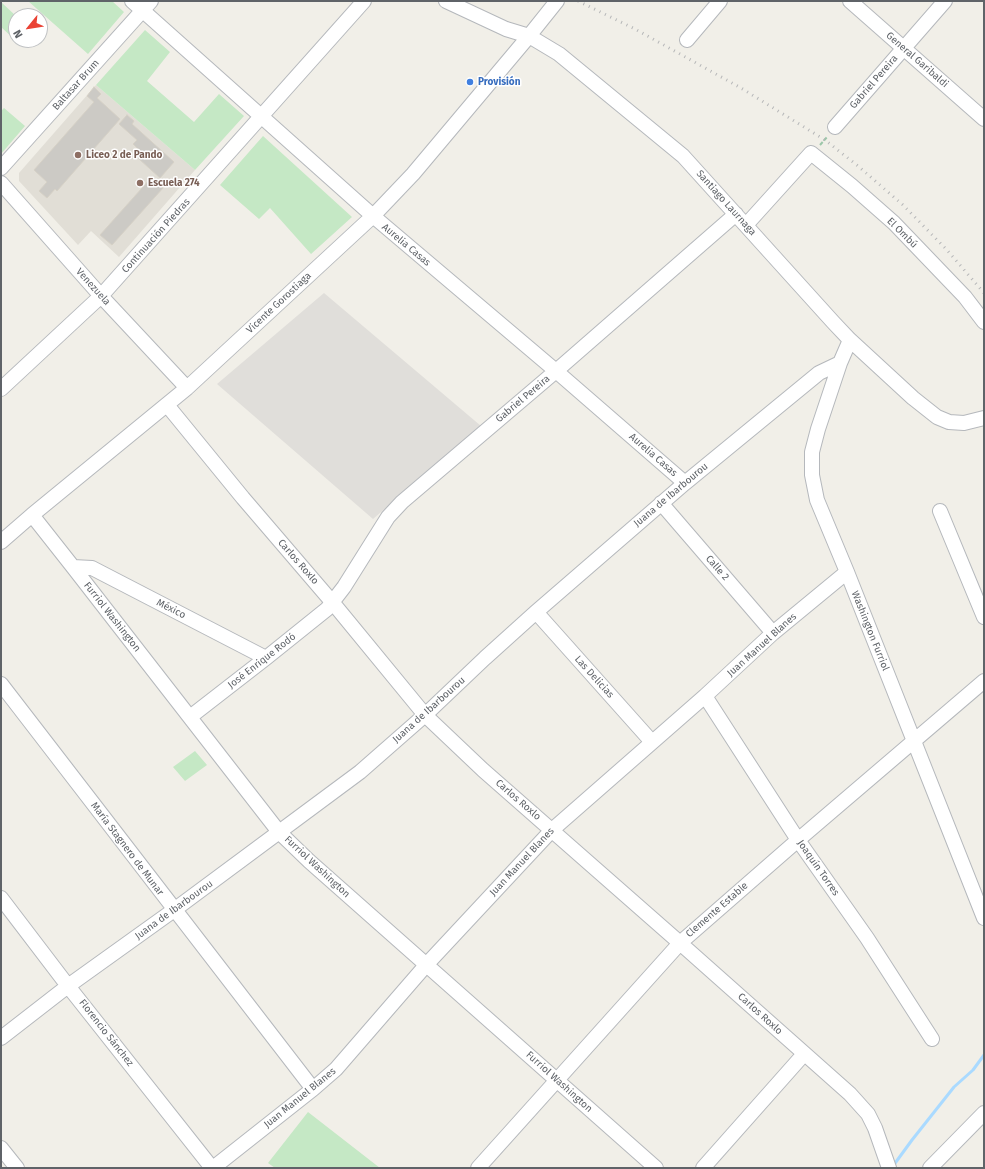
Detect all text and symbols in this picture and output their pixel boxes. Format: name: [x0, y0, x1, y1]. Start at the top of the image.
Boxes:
north arrow: [8, 8, 48, 48]
text: N: [11, 27, 25, 40]
street label: General Garibaldi: [883, 30, 951, 90]
street label: Gabriel Pereira: [847, 53, 901, 111]
street label: Baltasar Brum: [50, 57, 102, 113]
place label: Provisión: [478, 76, 520, 88]
marker: Provisión: [465, 77, 475, 87]
place label: Liceo 2 de Pando: [86, 149, 162, 161]
marker: Liceo 2 de Pando: [73, 150, 83, 160]
street label: Santiago Laurnaga: [694, 168, 758, 238]
place label: Escuela 274: [148, 177, 200, 189]
marker: Escuela 274: [135, 178, 145, 188]
street label: Continuación Piedras: [119, 196, 193, 276]
street label: El Ombú: [884, 215, 920, 251]
street label: Aurelia Casas: [379, 221, 433, 269]
street label: Venezuela: [73, 266, 113, 308]
street label: Vicente Gorostiaga: [244, 270, 314, 336]
street label: Gabriel Pereira: [493, 373, 553, 425]
street label: Aurelia Casas: [626, 431, 680, 479]
street label: Juana de Ibarbourou: [631, 460, 711, 530]
street label: Carlos Roxlo: [275, 537, 321, 587]
street label: Calle 2: [703, 553, 731, 583]
street label: Furriol Washington: [81, 580, 143, 654]
street label: Washington Furriol: [848, 589, 892, 673]
street label: México: [154, 597, 188, 621]
street label: Juan Manuel Blanes: [725, 611, 799, 679]
street label: José Enrique Rodó: [226, 631, 298, 691]
street label: Las Delicias: [572, 653, 616, 701]
street label: Juana de Ibarbourou: [390, 674, 468, 746]
street label: Carlos Roxlo: [493, 777, 543, 823]
street label: María Stagnero de Munar: [88, 800, 166, 898]
street label: Juan Manuel Blanes: [487, 825, 557, 899]
street label: Furriol Washington: [282, 834, 352, 900]
street label: Joaquín Torres: [794, 838, 842, 898]
street label: Juana de Ibarbourou: [133, 878, 215, 942]
street label: Clemente Estable: [683, 880, 751, 940]
street label: Carlos Roxlo: [735, 991, 785, 1037]
street label: Florencio Sánchez: [76, 997, 136, 1069]
street label: Furriol Washington: [523, 1049, 595, 1115]
street label: Juan Manuel Blanes: [262, 1065, 338, 1131]

